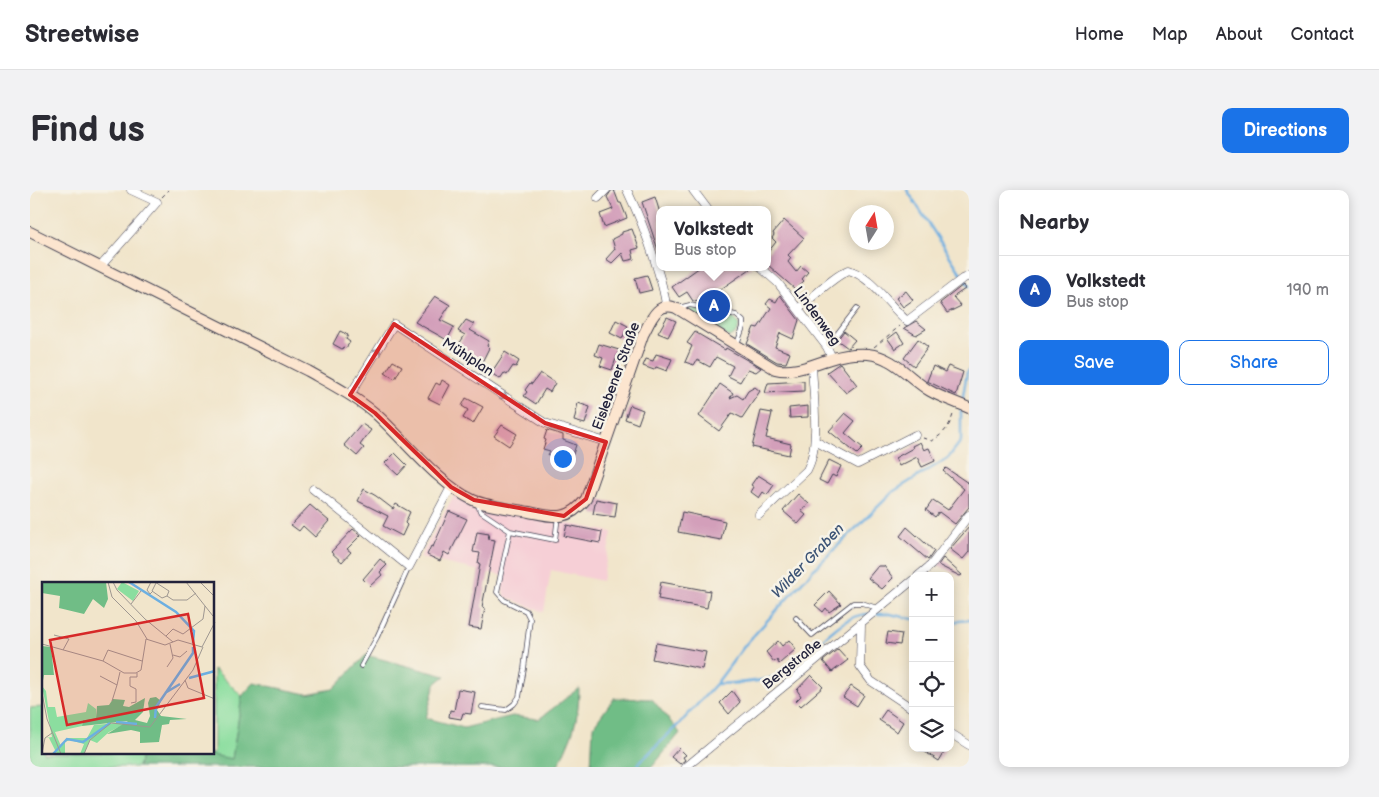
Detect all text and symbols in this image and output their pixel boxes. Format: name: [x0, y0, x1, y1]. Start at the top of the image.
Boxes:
text: Streetwise: [25, 20, 139, 49]
text: Home: [1075, 24, 1124, 45]
text: Map: [1152, 24, 1188, 45]
text: About: [1216, 24, 1263, 45]
text: Contact: [1291, 24, 1354, 45]
button: Directions: [1222, 108, 1349, 153]
text: Find us: [30, 109, 145, 152]
north arrow: [849, 205, 894, 250]
popup: [656, 206, 771, 271]
text: Nearby: [1019, 210, 1089, 235]
text: Volkstedt: [674, 218, 753, 241]
text: Bus stop: [674, 241, 737, 260]
text: Volkstedt: [1066, 270, 1146, 293]
text: A: [1030, 281, 1040, 300]
text: 190 m: [1287, 281, 1329, 300]
street label: Lindenweg: [790, 283, 844, 349]
pin: A: [698, 287, 730, 325]
text: Bus stop: [1066, 293, 1129, 312]
street label: Eislebener Straße: [589, 320, 643, 432]
street label: Mühlplan: [439, 334, 497, 380]
button: Save: [1019, 340, 1169, 385]
button: Share: [1179, 340, 1329, 385]
one-way arrow: [371, 347, 381, 361]
one-way arrow: [494, 389, 508, 399]
your location: [550, 446, 576, 472]
water label: Wilder Graben: [768, 520, 848, 602]
map controls: [909, 572, 954, 752]
button: +: [909, 572, 954, 617]
inset map: [42, 582, 215, 754]
button: −: [909, 617, 954, 662]
street label: Bergstraße: [759, 635, 825, 693]
button: locate: [909, 662, 954, 707]
button: layers: [909, 707, 954, 752]

